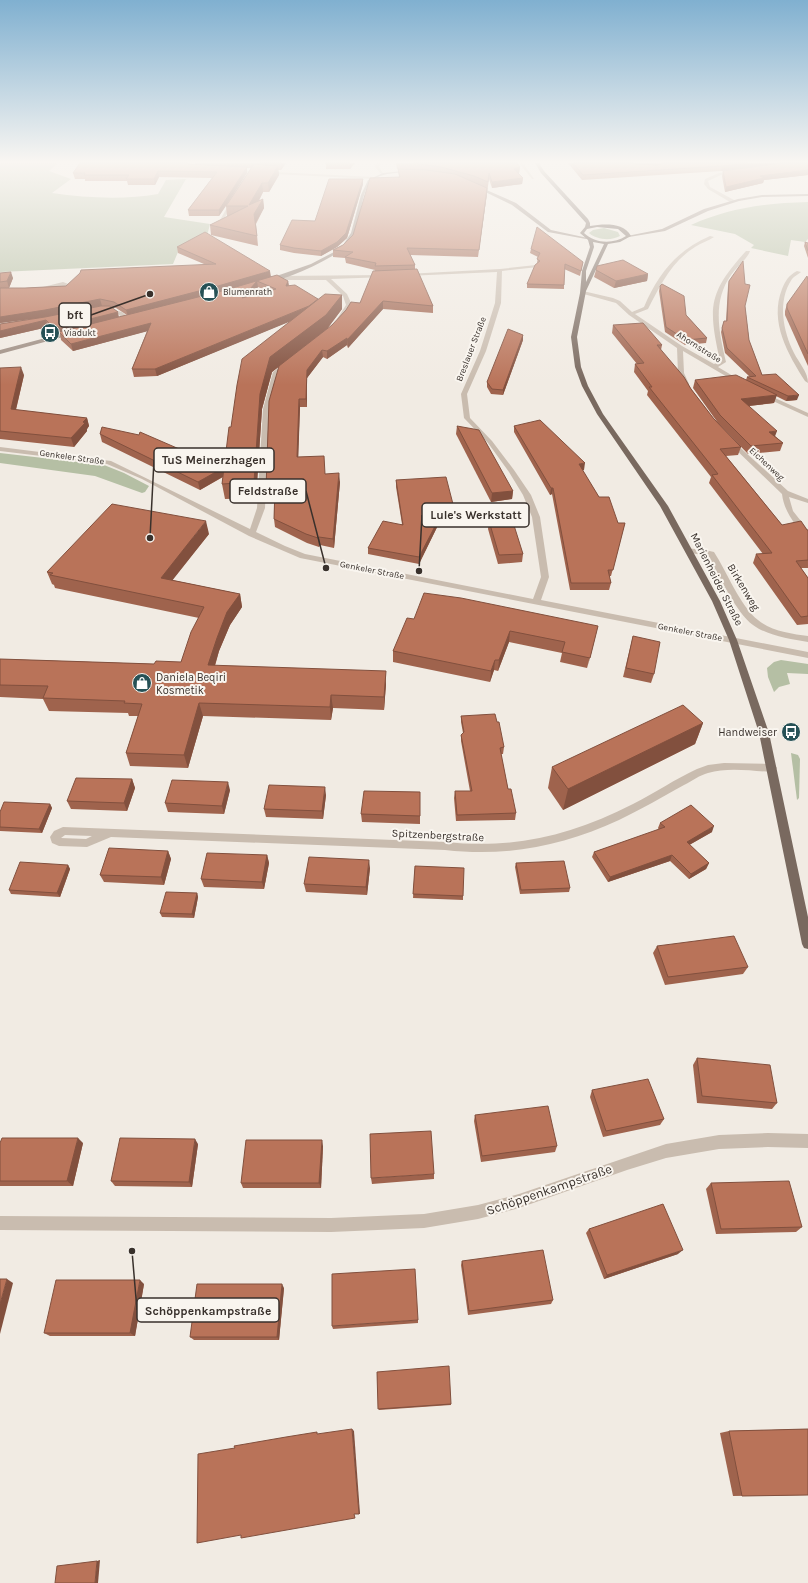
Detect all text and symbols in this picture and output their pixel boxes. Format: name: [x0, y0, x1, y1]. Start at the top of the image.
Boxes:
shop icon: Blumenrath: [198, 281, 220, 303]
place label: Blumenrath: [223, 287, 272, 297]
callout: bft: [59, 303, 91, 327]
text: bft: [67, 308, 84, 322]
street label: Breslauer Straße: [454, 315, 488, 383]
bus stop icon: Viadukt: [39, 322, 61, 344]
place label: Viadukt: [64, 328, 97, 338]
street label: Ahornstraße: [675, 329, 723, 365]
street label: Eichenweg: [747, 445, 787, 483]
street label: Genkeler Straße: [39, 448, 105, 467]
callout: TuS Meinerzhagen: [154, 448, 274, 472]
text: TuS Meinerzhagen: [162, 453, 266, 467]
callout: Feldstraße: [230, 479, 306, 503]
text: Feldstraße: [238, 484, 298, 498]
callout: Lule's Werkstatt: [422, 503, 529, 527]
text: Lule's Werkstatt: [430, 508, 522, 522]
street label: Marienheider Straße: [688, 531, 746, 628]
street label: Genkeler Straße: [339, 559, 405, 581]
street label: Birkenweg: [725, 561, 763, 614]
street label: Genkeler Straße: [657, 621, 723, 643]
place label: Daniela Beqiri Kosmetik: [156, 671, 226, 697]
shop icon: Daniela Beqiri Kosmetik: [131, 672, 153, 694]
bus stop icon: Handweiser: [780, 721, 802, 743]
place label: Handweiser: [718, 726, 777, 739]
street label: Spitzenbergstraße: [391, 827, 485, 844]
street label: Schöppenkampstraße: [484, 1161, 614, 1218]
callout: Schöppenkampstraße: [137, 1298, 279, 1322]
text: Schöppenkampstraße: [145, 1304, 271, 1318]

